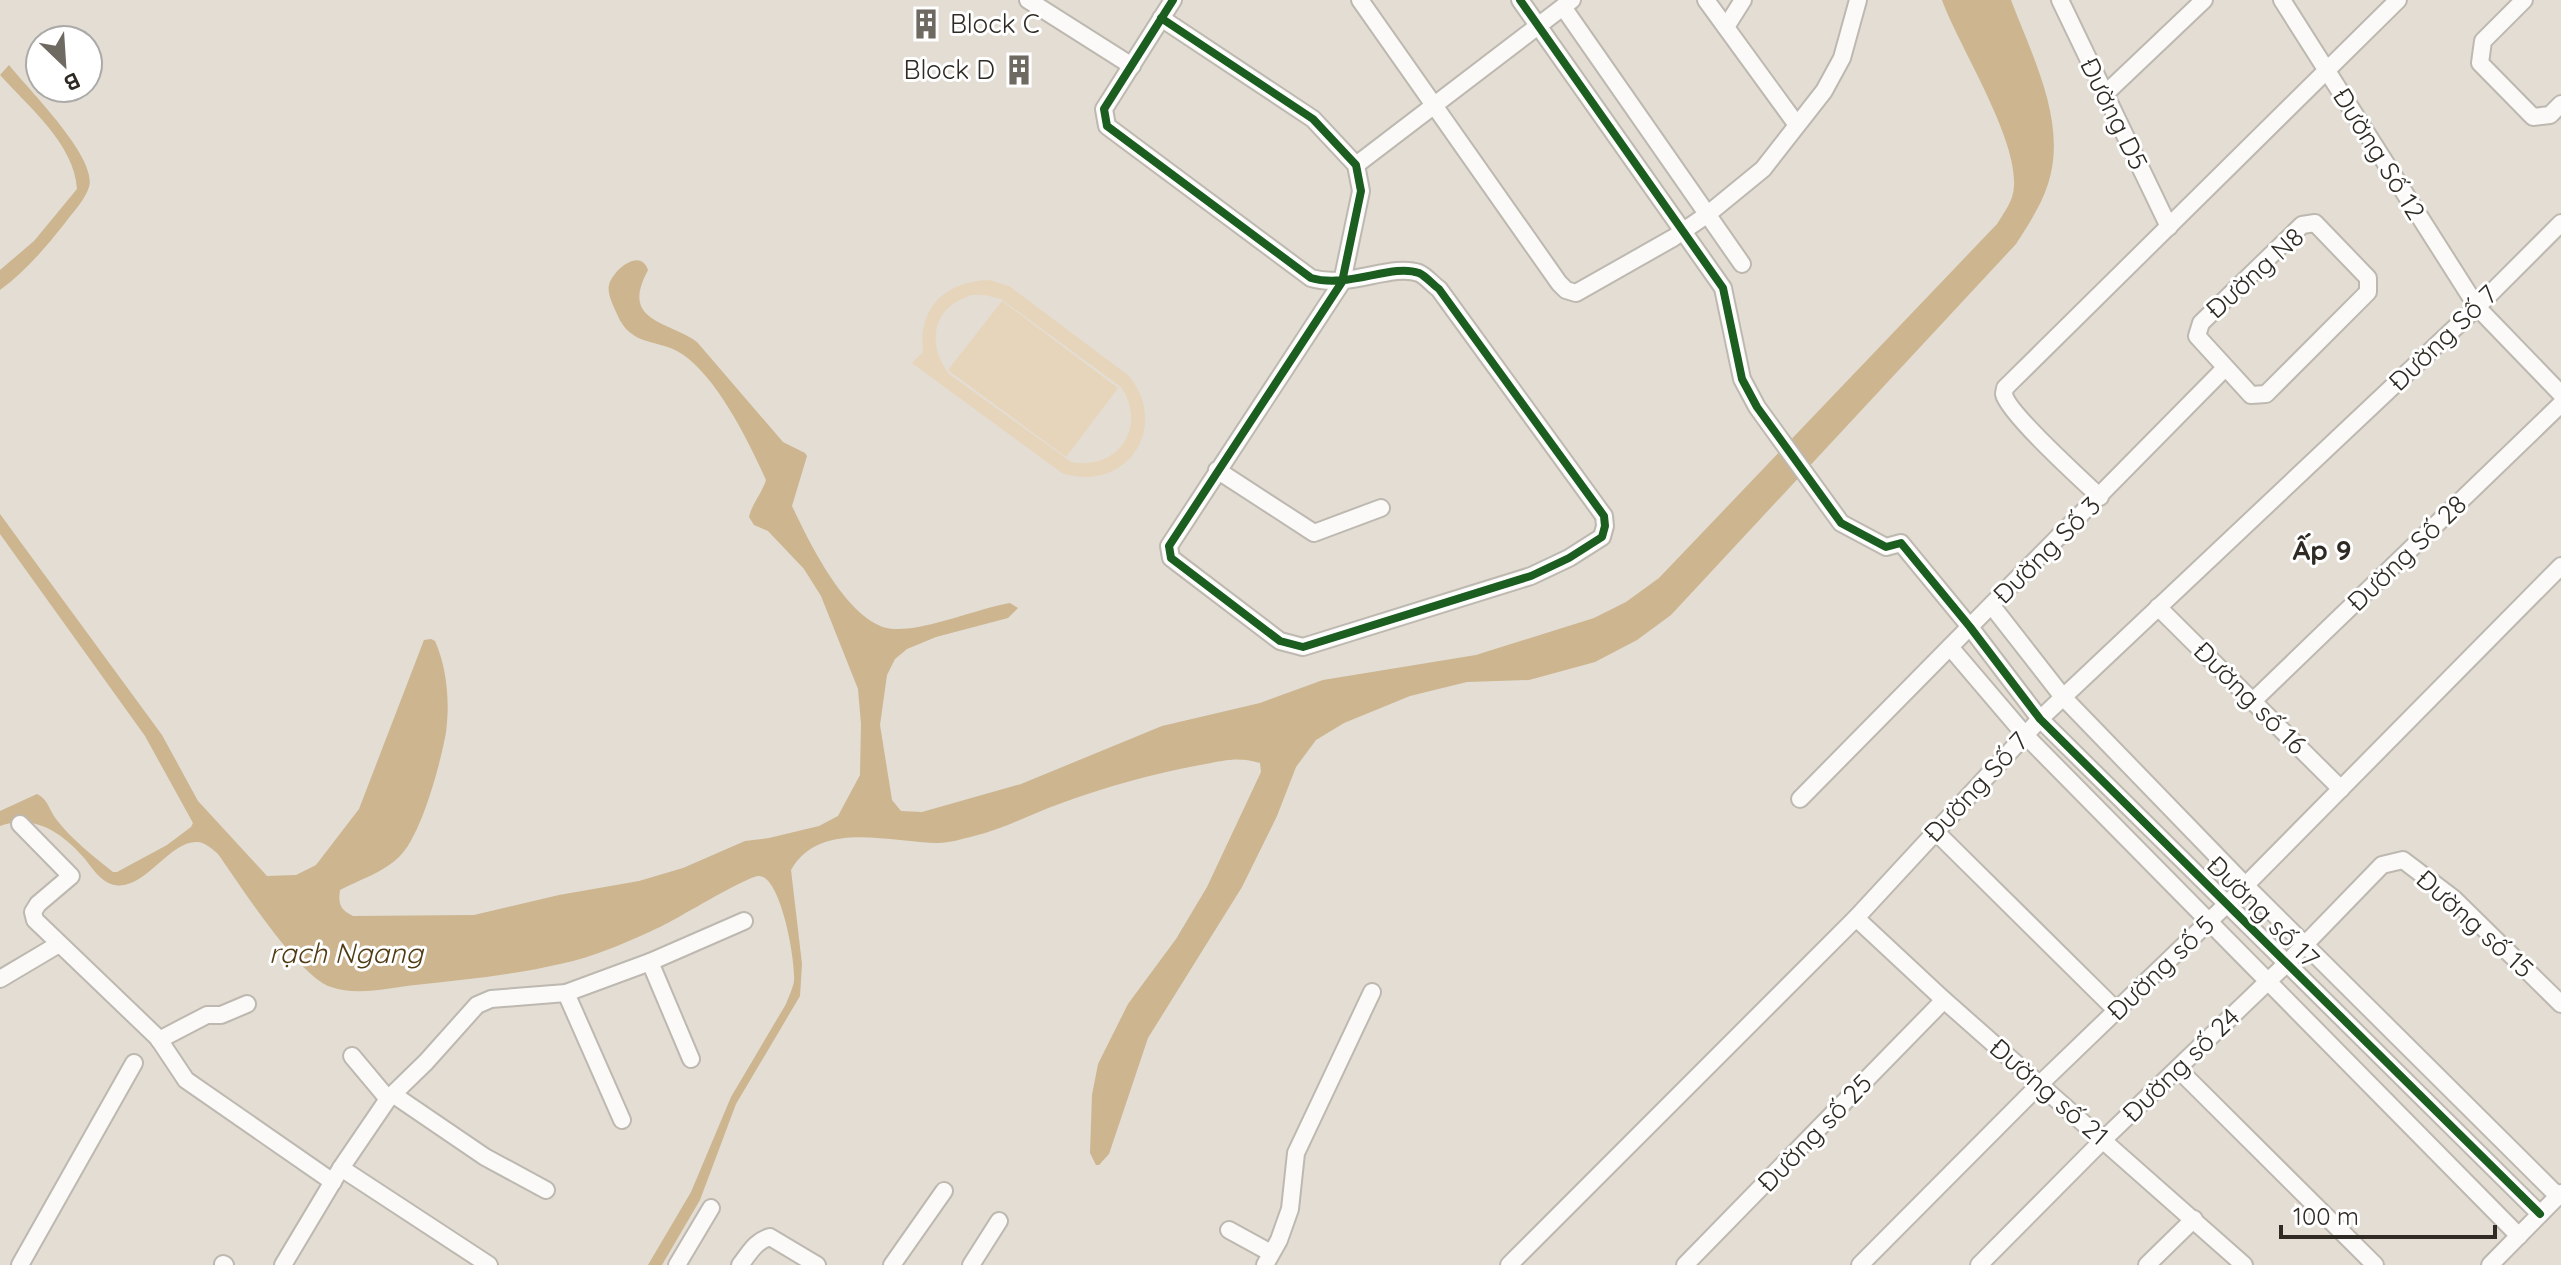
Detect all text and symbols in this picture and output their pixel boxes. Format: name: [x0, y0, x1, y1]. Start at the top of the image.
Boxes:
building icon: Block C: [909, 7, 943, 41]
place label: Block C: [950, 7, 1040, 40]
north arrow: [24, 24, 104, 104]
street label: Đường D5: [2073, 52, 2156, 175]
place label: Block D: [904, 53, 995, 86]
building icon: Block D: [1002, 53, 1036, 87]
text: B: [60, 66, 85, 98]
street label: Đường Số 12: [2326, 82, 2433, 226]
street label: Đường N8: [2199, 220, 2310, 325]
street label: Đường Số 7: [2381, 278, 2504, 398]
street label: Đường Số 28: [2340, 487, 2473, 618]
street label: Đường Số 3: [1986, 489, 2107, 610]
district label: Ấp 9: [2292, 532, 2352, 567]
street label: Đường số 16: [2187, 634, 2314, 761]
street label: Đường Số 7: [1916, 725, 2035, 848]
street label: Đường số 17: [2200, 849, 2326, 975]
street label: Đường số 15: [2410, 862, 2541, 985]
street label: Đường số 5: [2100, 908, 2221, 1027]
water label: rạch Ngang: [269, 935, 424, 970]
street label: Đường số 24: [2115, 1001, 2246, 1129]
street label: Đường số 21: [1983, 1031, 2115, 1152]
street label: Đường số 25: [1750, 1067, 1879, 1198]
scale bar: [2281, 1189, 2495, 1239]
text: 100 m: [2293, 1201, 2359, 1231]

